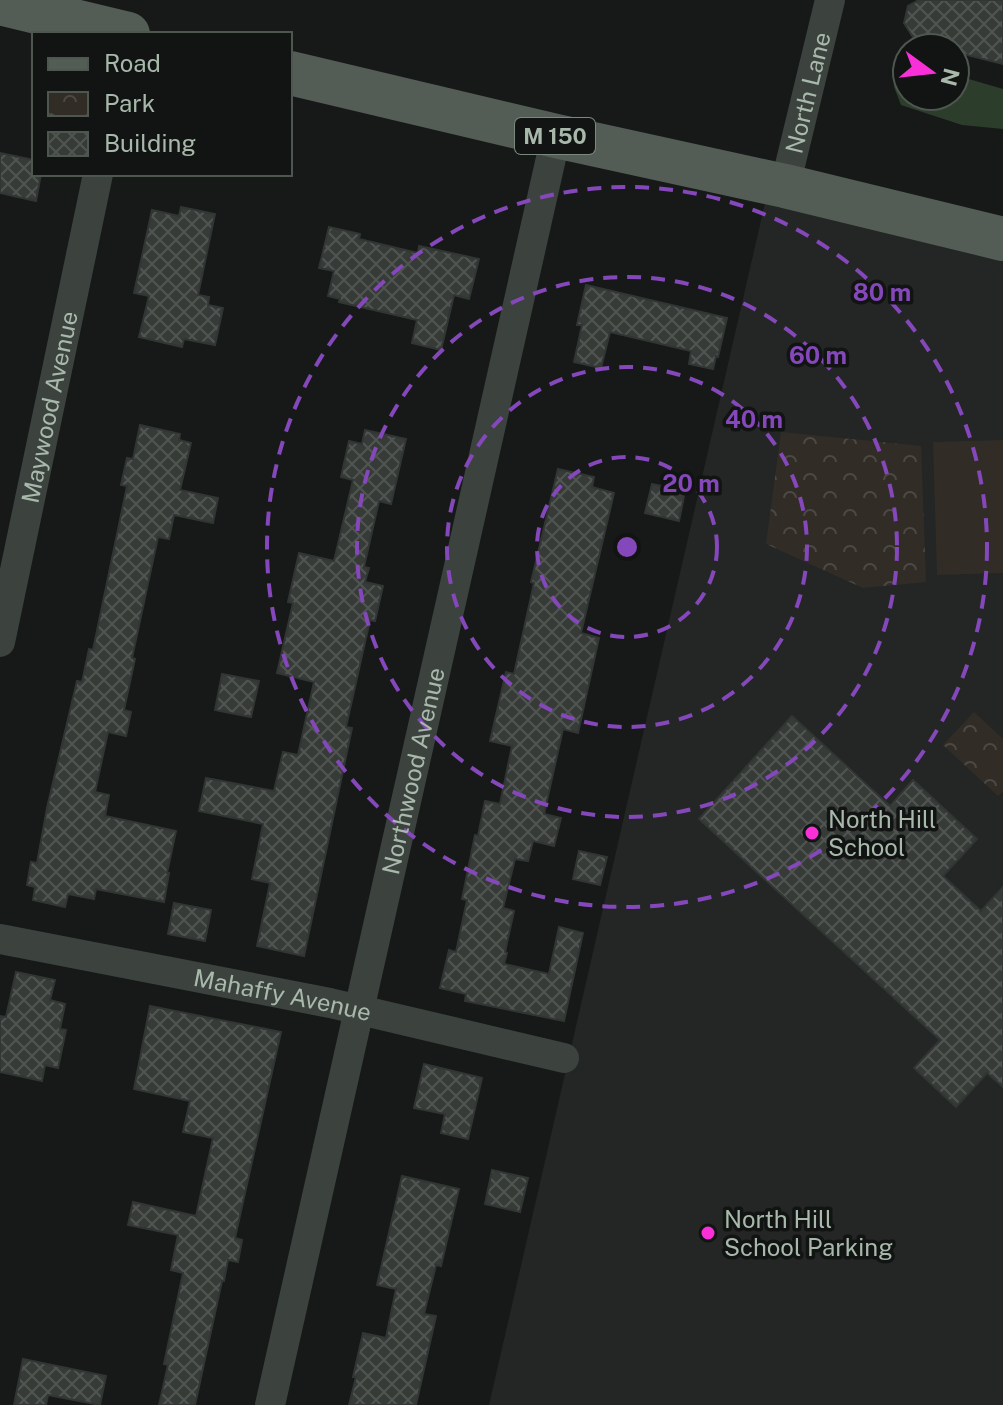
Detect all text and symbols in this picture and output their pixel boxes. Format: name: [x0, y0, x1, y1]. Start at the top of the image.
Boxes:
street label: North Lane: [779, 29, 836, 156]
legend: [32, 32, 292, 176]
north arrow: [891, 32, 971, 112]
text: Road: [104, 49, 161, 77]
text: N: [936, 65, 965, 89]
text: Park: [104, 89, 155, 117]
road number: M 150: [515, 118, 595, 154]
text: Building: [104, 129, 196, 157]
text: 80 m: [853, 278, 911, 306]
street label: Maywood Avenue: [15, 309, 83, 506]
text: 60 m: [789, 341, 847, 369]
text: 40 m: [725, 405, 783, 433]
text: 20 m: [662, 469, 720, 497]
centre of rings: [613, 533, 641, 561]
street label: Northwood Avenue: [376, 665, 450, 877]
place label: North Hill School: [828, 805, 936, 861]
marker: North Hill School: [803, 824, 821, 842]
street label: Mahaffy Avenue: [191, 963, 374, 1026]
place label: North Hill School Parking: [724, 1205, 893, 1261]
marker: North Hill School Parking: [699, 1224, 717, 1242]

